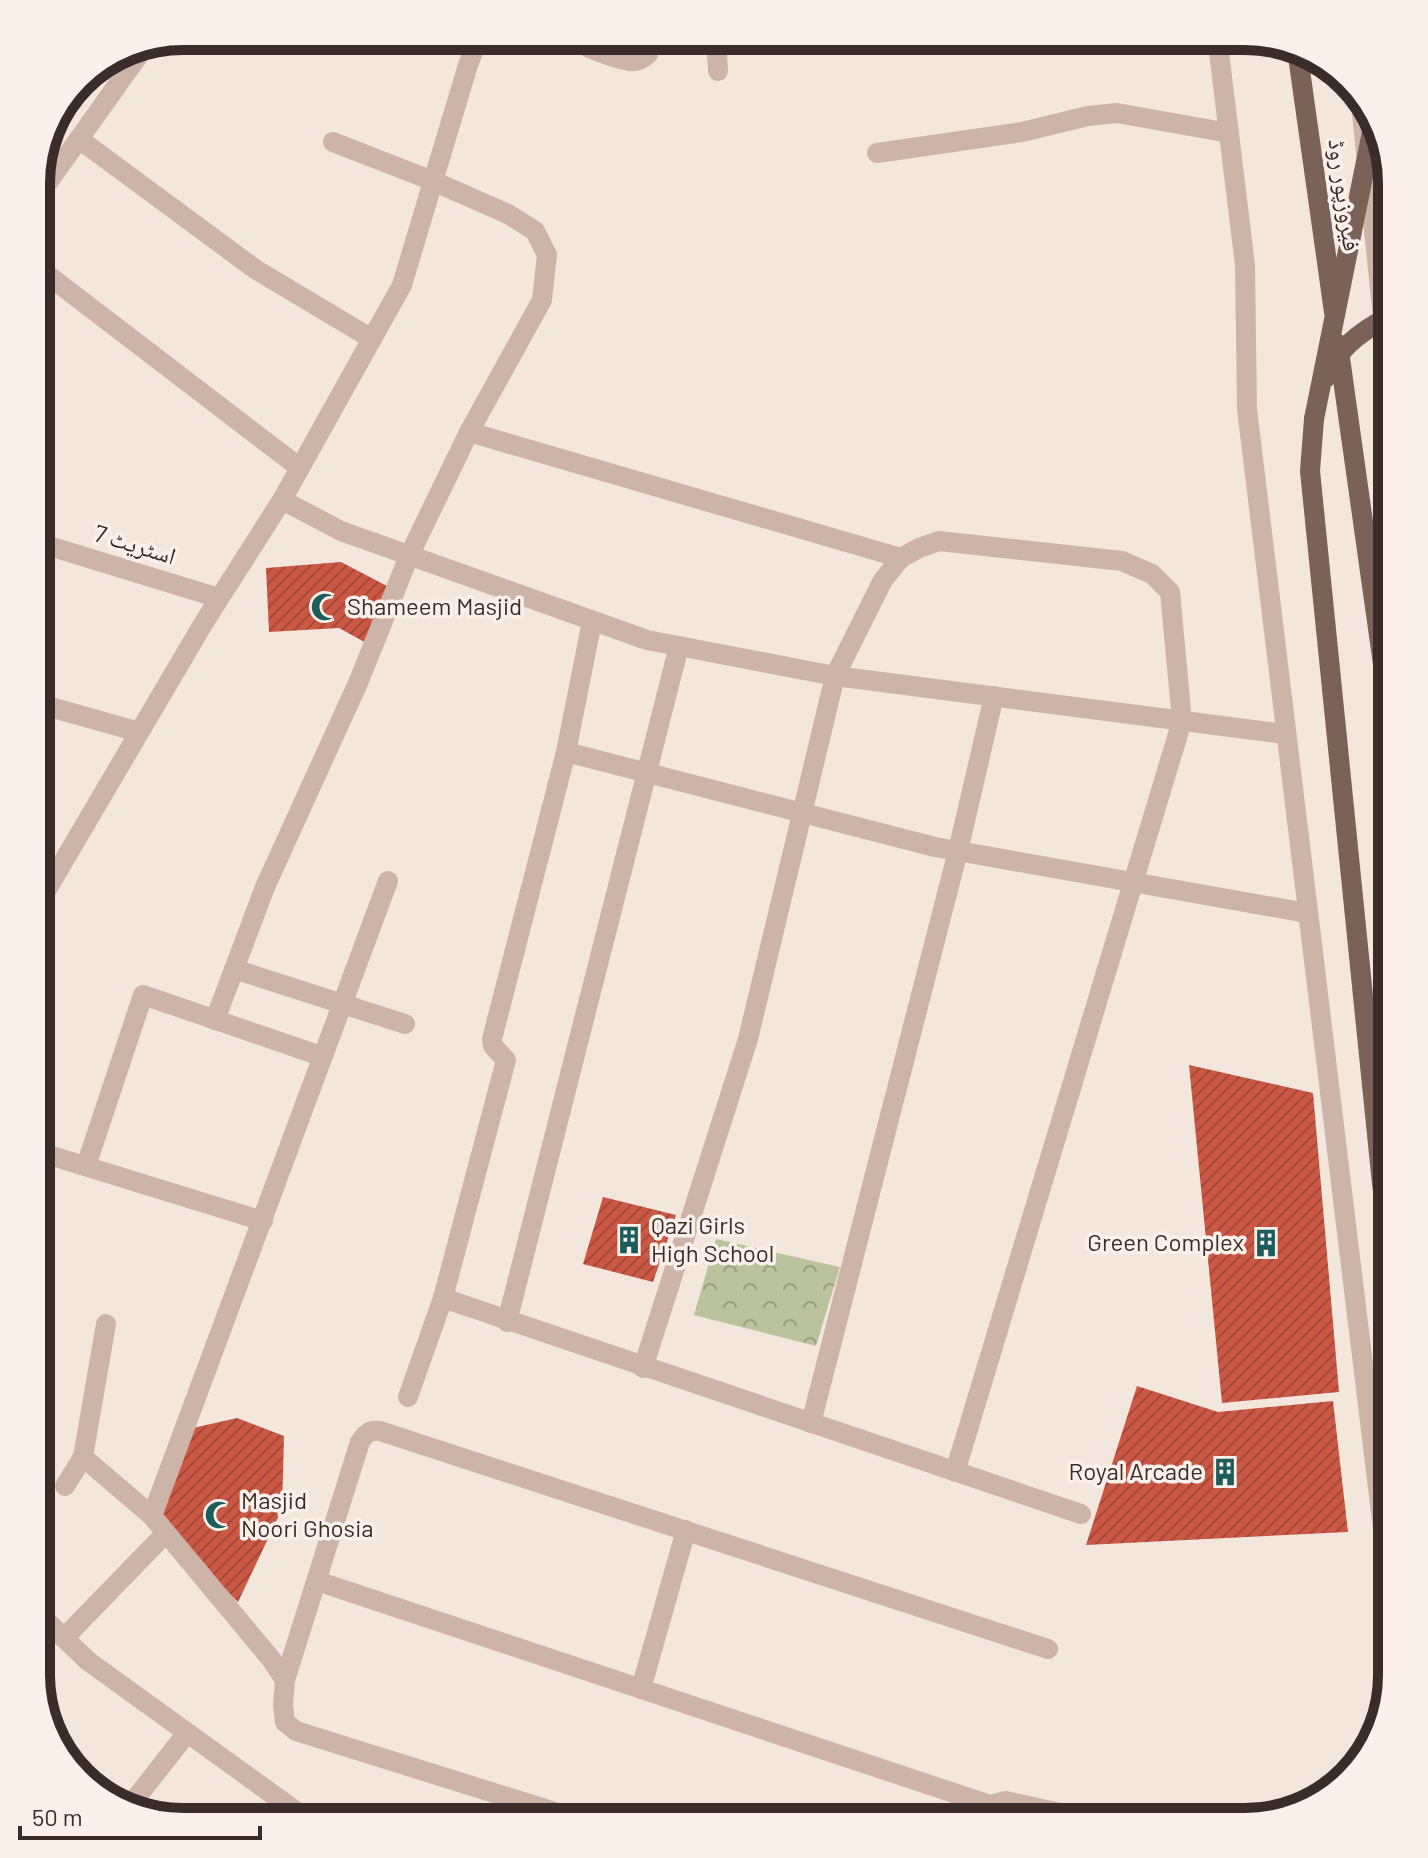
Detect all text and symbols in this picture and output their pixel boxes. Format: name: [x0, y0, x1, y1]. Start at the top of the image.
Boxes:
street label: فیروزپور روڈ: [1322, 137, 1368, 253]
street label: اسٹریٹ 7: [91, 517, 180, 570]
place label: Shameem Masjid: [347, 591, 522, 620]
mosque icon: Shameem Masjid: [310, 592, 340, 622]
place label: Qazi Girls High School: [651, 1210, 774, 1267]
building icon: Qazi Girls High School: [614, 1225, 644, 1255]
place label: Green Complex: [1087, 1227, 1244, 1256]
building icon: Green Complex: [1251, 1228, 1281, 1258]
place label: Royal Arcade: [1069, 1456, 1203, 1485]
building icon: Royal Arcade: [1210, 1457, 1240, 1487]
place label: Masjid Noori Ghosia: [241, 1485, 374, 1542]
mosque icon: Masjid Noori Ghosia: [204, 1500, 234, 1530]
scale bar: [20, 1790, 260, 1840]
text: 50 m: [32, 1802, 83, 1831]

